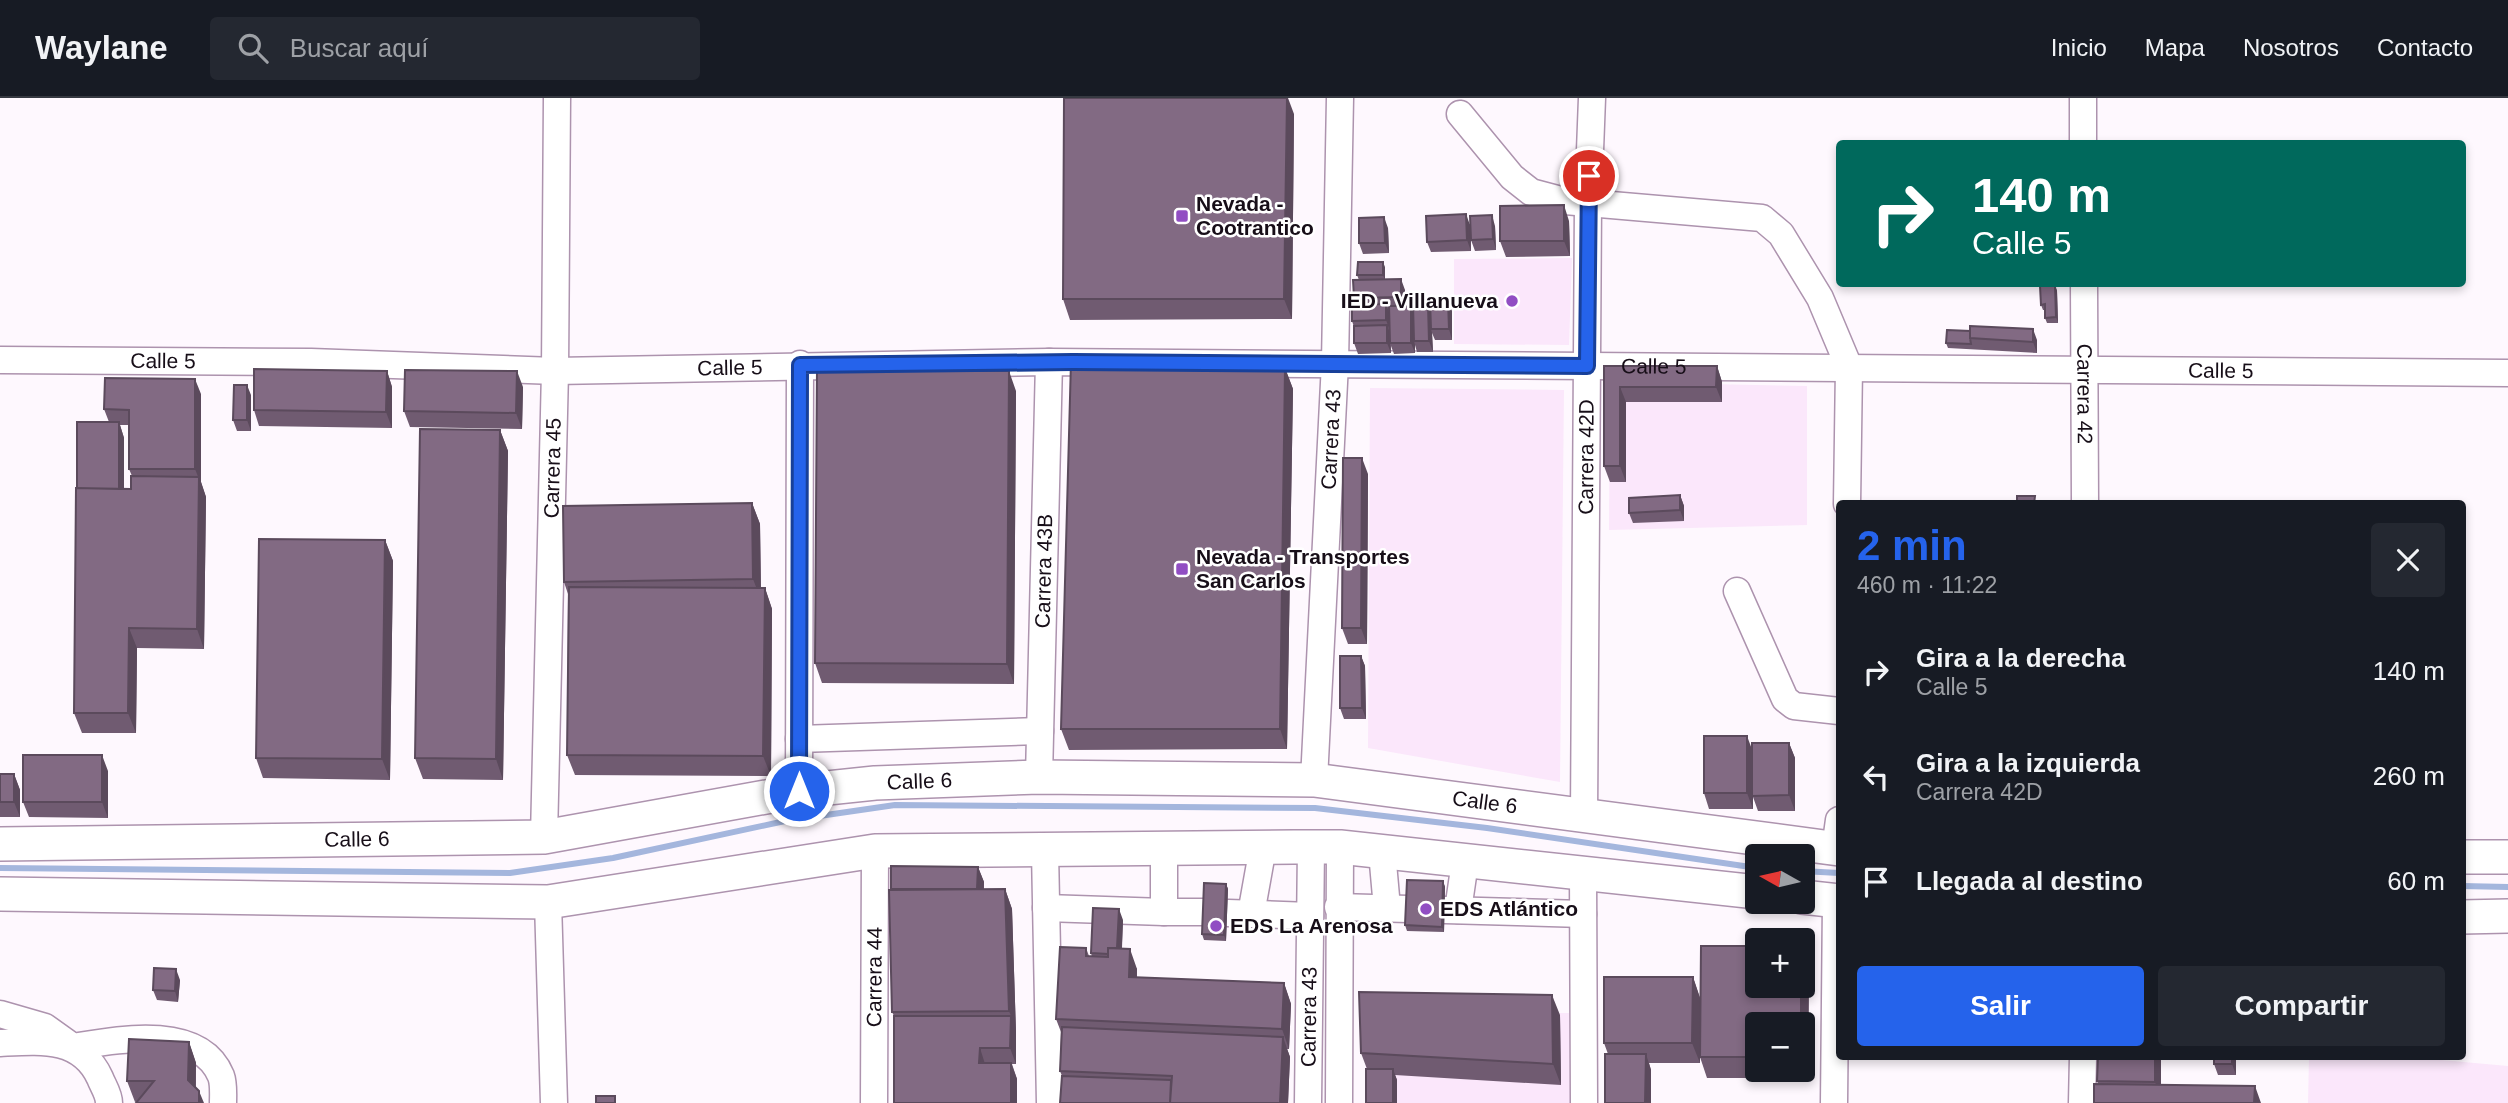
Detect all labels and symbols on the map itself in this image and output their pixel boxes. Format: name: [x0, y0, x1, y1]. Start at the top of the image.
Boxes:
pin: [1559, 146, 1619, 206]
place label: Nevada - Cootrantico: [1196, 192, 1314, 239]
marker: Nevada - Cootrantico: [1174, 208, 1190, 224]
place label: IED - Villanueva: [1341, 289, 1498, 312]
marker: IED - Villanueva: [1504, 293, 1520, 309]
street label: Carrera 42: [2073, 344, 2097, 444]
street label: Calle 5: [130, 349, 196, 372]
street label: Calle 5: [1621, 354, 1687, 378]
street label: Calle 5: [697, 355, 763, 379]
street label: Calle 5: [2188, 359, 2254, 382]
street label: Carrera 43: [1317, 389, 1345, 490]
street label: Carrera 42D: [1574, 399, 1598, 515]
street label: Carrera 45: [540, 418, 565, 519]
street label: Carrera 43B: [1031, 514, 1056, 629]
place label: Nevada - Transportes San Carlos: [1196, 545, 1410, 592]
marker: Nevada - Transportes San Carlos: [1174, 561, 1190, 577]
position arrow: [762, 754, 836, 828]
street label: Calle 6: [886, 768, 952, 794]
street label: Calle 6: [1451, 786, 1519, 818]
street label: Calle 6: [324, 827, 390, 851]
north arrow: [1745, 844, 1815, 914]
place label: EDS Atlántico: [1440, 897, 1578, 920]
marker: EDS Atlántico: [1418, 901, 1434, 917]
place label: EDS La Arenosa: [1230, 914, 1393, 937]
marker: EDS La Arenosa: [1208, 918, 1224, 934]
street label: Carrera 44: [862, 926, 886, 1027]
street label: Carrera 43: [1296, 967, 1321, 1067]

